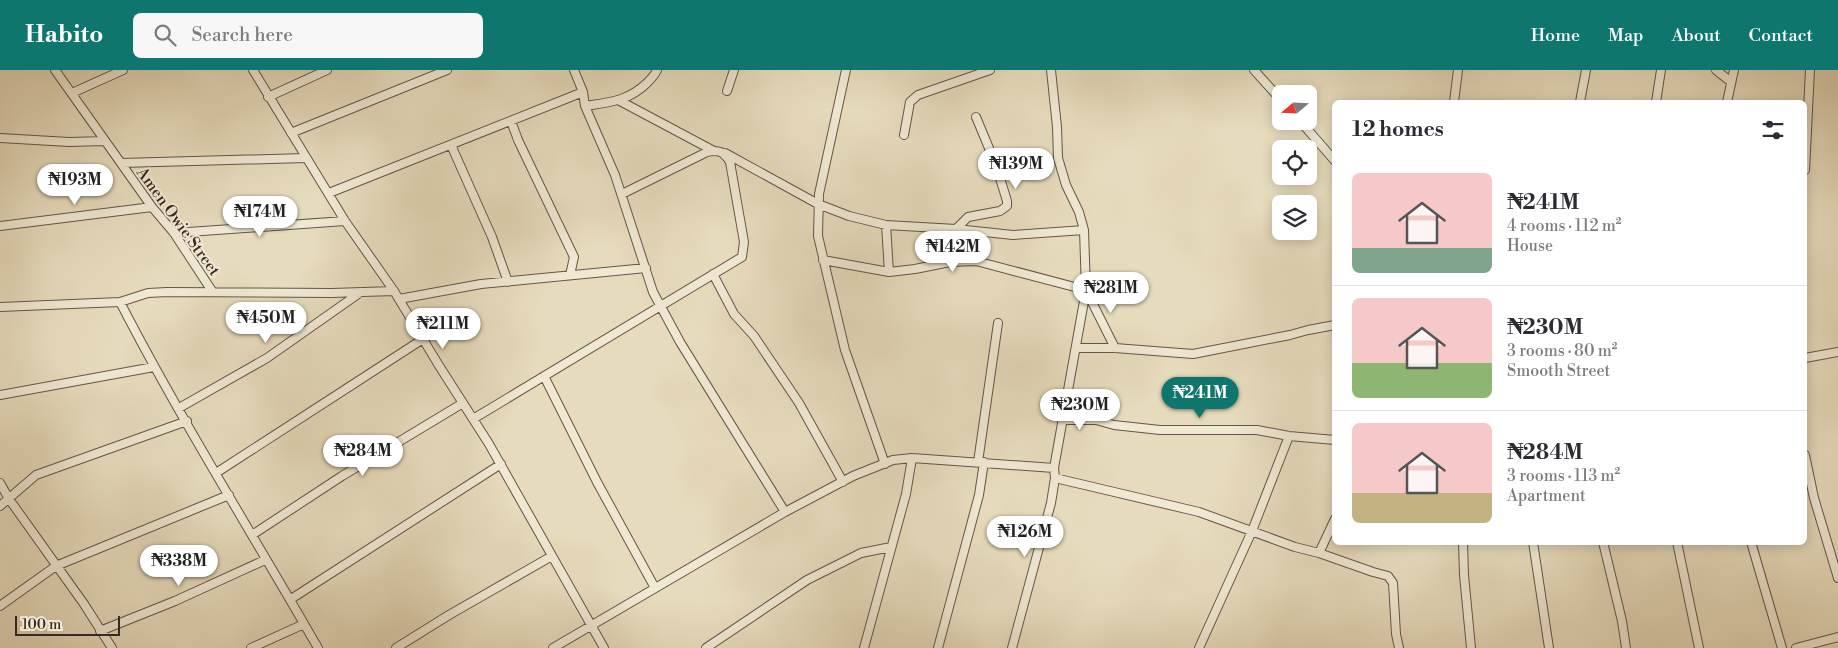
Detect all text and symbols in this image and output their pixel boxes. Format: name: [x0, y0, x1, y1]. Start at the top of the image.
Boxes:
search box: [133, 13, 483, 58]
text: Habito: [25, 20, 103, 50]
icon: search: [151, 21, 179, 49]
text: Search here: [191, 23, 293, 47]
text: Home: [1531, 24, 1580, 47]
text: Map: [1608, 24, 1644, 47]
text: About: [1672, 24, 1721, 47]
text: Contact: [1749, 24, 1813, 47]
north arrow: [1272, 85, 1318, 130]
map controls: [1272, 85, 1317, 240]
icon: filters: [1759, 116, 1787, 144]
text: 12 homes: [1352, 117, 1444, 143]
button: locate: [1272, 140, 1317, 185]
pin: ₦139M: [981, 148, 1051, 190]
text: ₦139M: [989, 154, 1043, 174]
street label: Amen Owie Street: [131, 163, 225, 280]
pin: ₦193M: [40, 164, 110, 206]
text: ₦193M: [48, 170, 102, 190]
text: ₦241M: [1507, 190, 1579, 216]
icon: home: [1392, 193, 1452, 253]
button: layers: [1272, 195, 1317, 240]
pin: ₦174M: [225, 196, 295, 238]
text: ₦174M: [234, 202, 286, 222]
text: 4 rooms · 112 m²: [1507, 216, 1621, 236]
pin: ₦142M: [918, 230, 988, 273]
text: House: [1507, 236, 1553, 256]
text: ₦142M: [926, 237, 980, 257]
pin: ₦281M: [1076, 272, 1146, 314]
text: ₦281M: [1084, 278, 1138, 298]
pin: ₦450M: [231, 302, 301, 344]
text: ₦450M: [237, 308, 296, 328]
pin: ₦211M: [408, 308, 478, 350]
text: ₦211M: [417, 314, 469, 334]
text: ₦230M: [1507, 315, 1583, 341]
icon: home: [1392, 318, 1452, 378]
text: 3 rooms · 80 m²: [1507, 341, 1617, 361]
text: Smooth Street: [1507, 361, 1610, 381]
pin: ₦241M: [1165, 376, 1235, 419]
text: ₦241M: [1172, 383, 1228, 403]
pin: ₦230M: [1045, 388, 1115, 431]
text: ₦230M: [1051, 395, 1109, 415]
pin: ₦284M: [328, 434, 398, 477]
text: ₦284M: [1507, 440, 1583, 466]
text: ₦284M: [334, 441, 392, 461]
icon: home: [1392, 443, 1452, 503]
text: 3 rooms · 113 m²: [1507, 466, 1620, 486]
text: Apartment: [1507, 486, 1586, 506]
pin: ₦126M: [990, 516, 1060, 558]
text: ₦126M: [998, 522, 1052, 542]
pin: ₦338M: [144, 544, 214, 587]
text: ₦338M: [151, 551, 207, 571]
scale bar: [15, 613, 120, 636]
text: 100 m: [22, 616, 61, 634]

